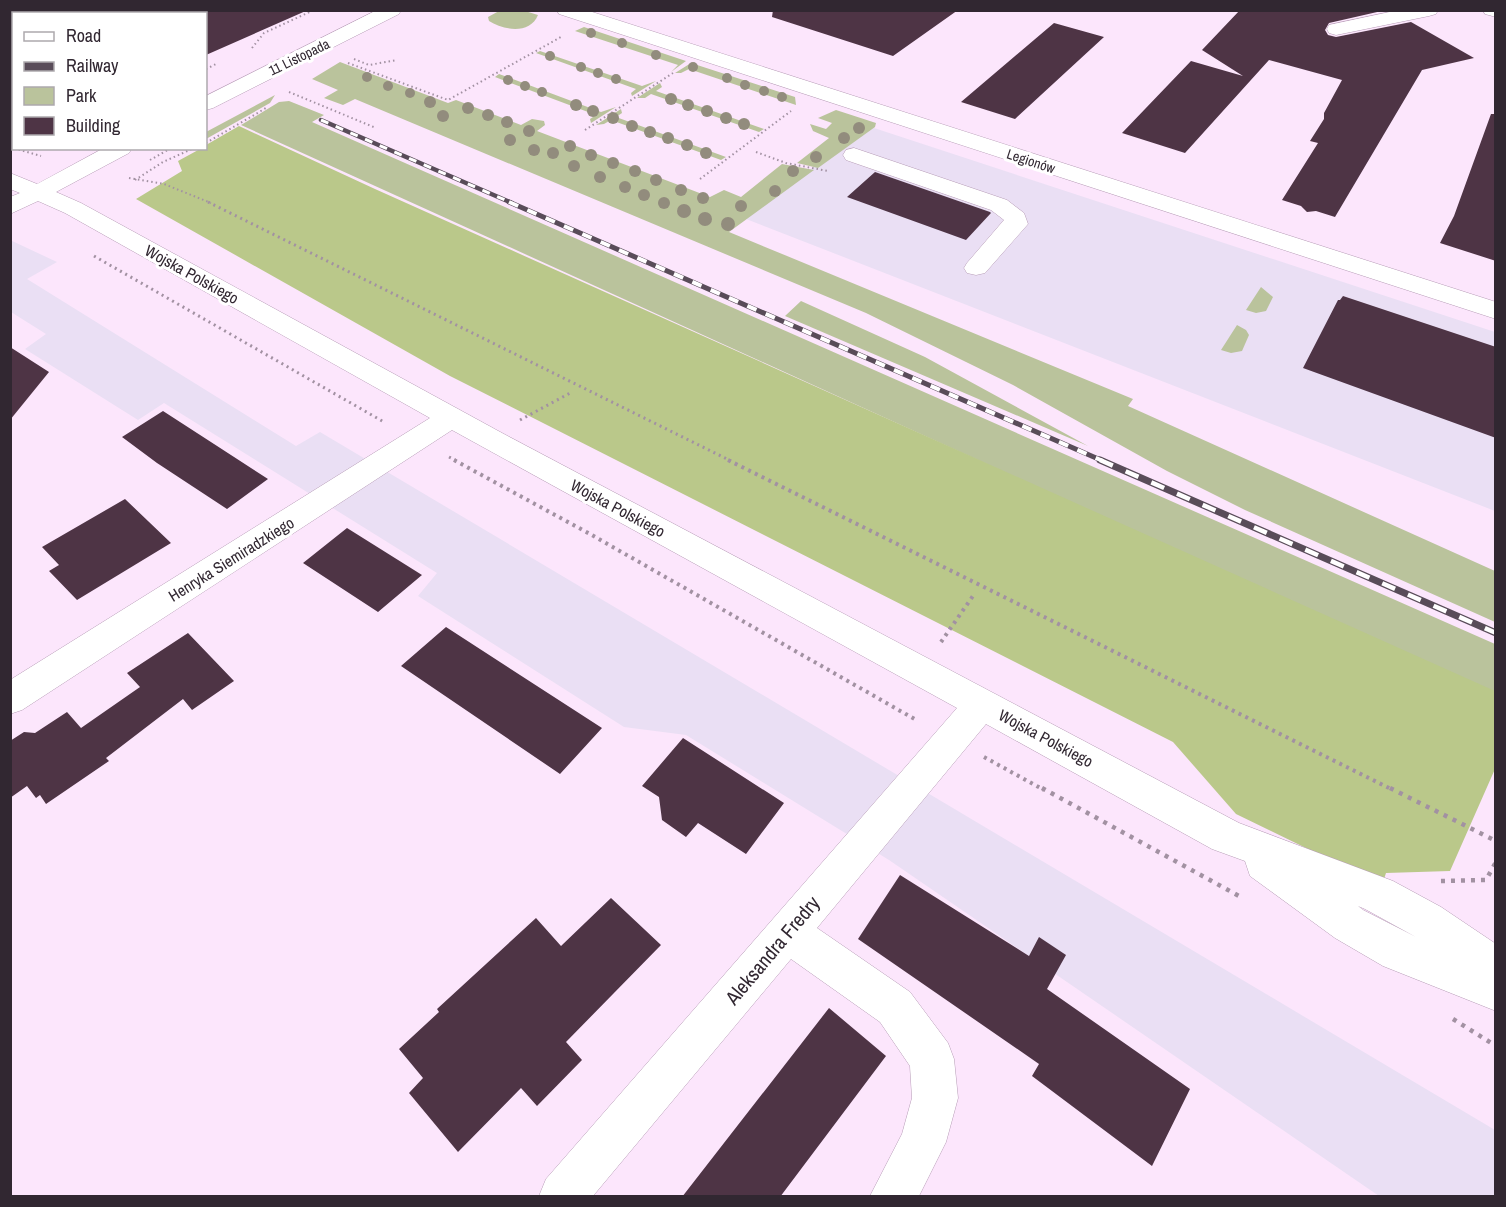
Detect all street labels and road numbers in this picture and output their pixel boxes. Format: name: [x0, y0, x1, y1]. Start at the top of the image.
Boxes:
street label: 11 Listopada: [266, 34, 333, 79]
street label: Legionów: [1005, 145, 1058, 177]
street label: Wojska Polskiego: [141, 239, 243, 309]
street label: Wojska Polskiego: [567, 474, 669, 542]
street label: Henryka Siemiradzkiego: [164, 511, 298, 607]
street label: Wojska Polskiego: [995, 704, 1097, 772]
street label: Aleksandra Fredry: [718, 889, 826, 1011]

